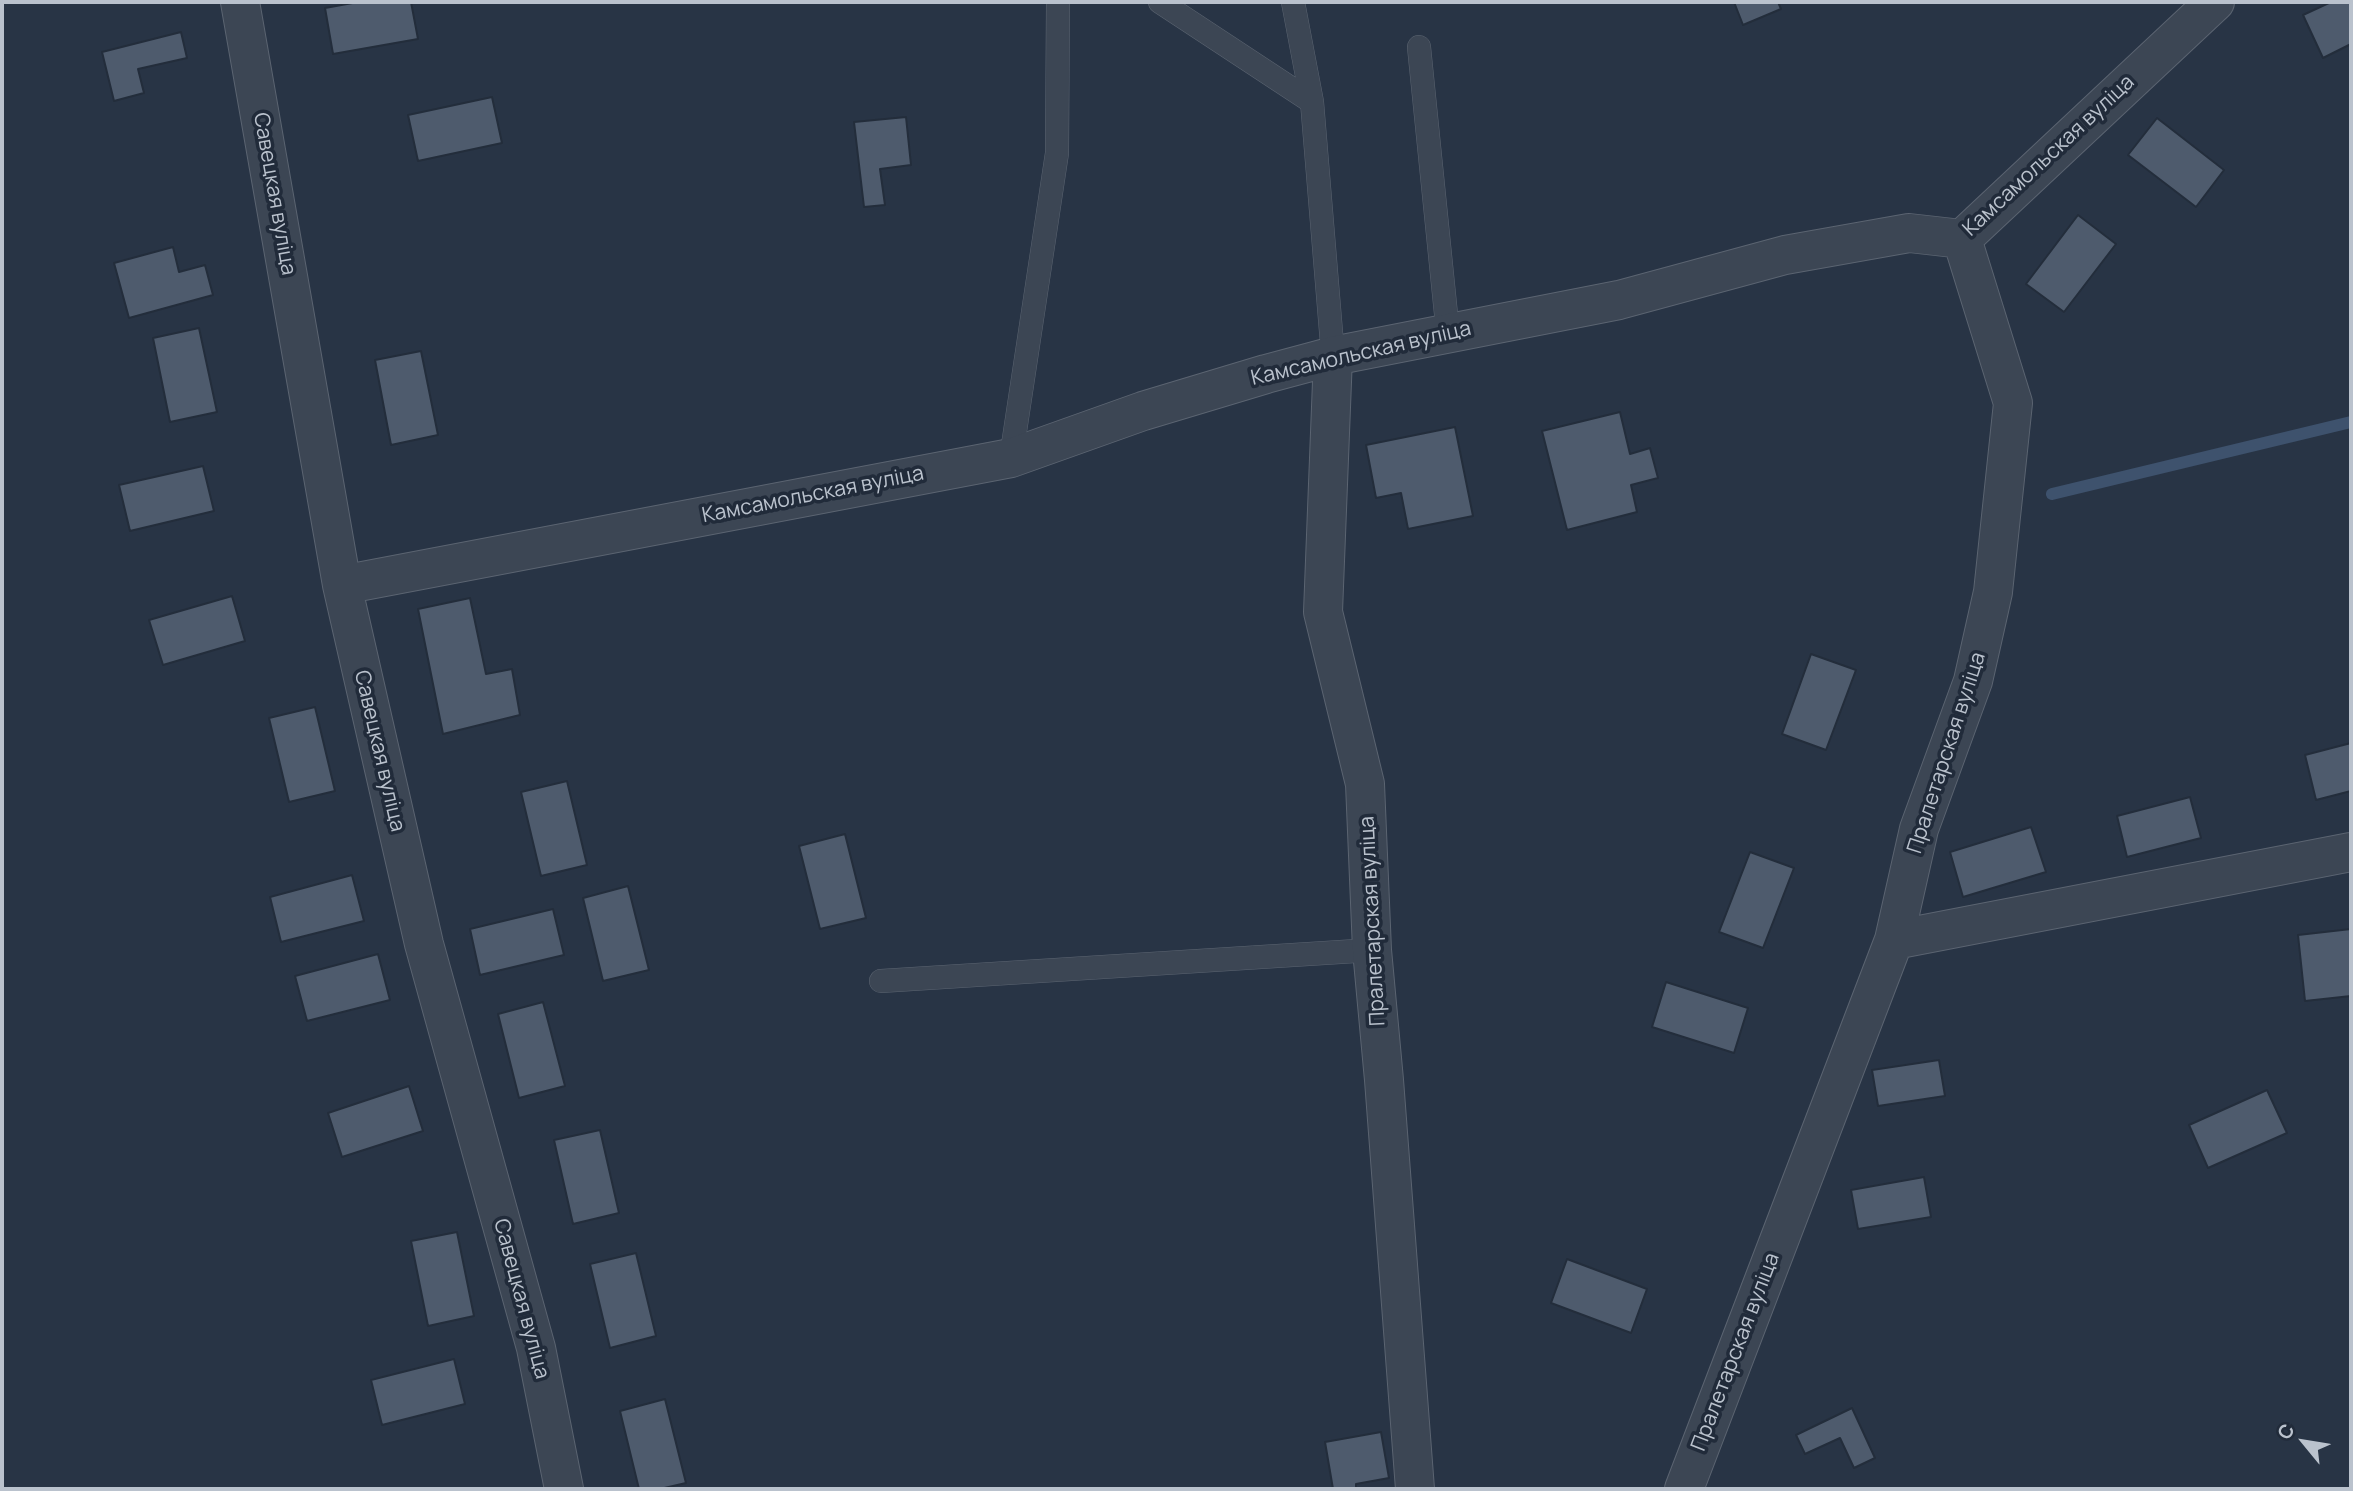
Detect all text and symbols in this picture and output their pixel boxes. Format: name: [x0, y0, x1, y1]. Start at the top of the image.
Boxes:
street label: Камсамольская вуліца: [1958, 70, 2140, 242]
street label: Савецкая вуліца: [247, 111, 301, 277]
street label: Камсамольская вуліца: [1248, 316, 1474, 392]
street label: Камсамольская вуліца: [700, 461, 926, 529]
street label: Пралетарская вуліца: [1903, 649, 1991, 857]
street label: Савецкая вуліца: [348, 668, 410, 834]
street label: Пралетарская вуліца: [1355, 815, 1391, 1027]
street label: Савецкая вуліца: [488, 1216, 554, 1382]
street label: Пралетарская вуліца: [1687, 1249, 1785, 1455]
north arrow: [2269, 1407, 2339, 1477]
text: С: [2271, 1419, 2301, 1444]

